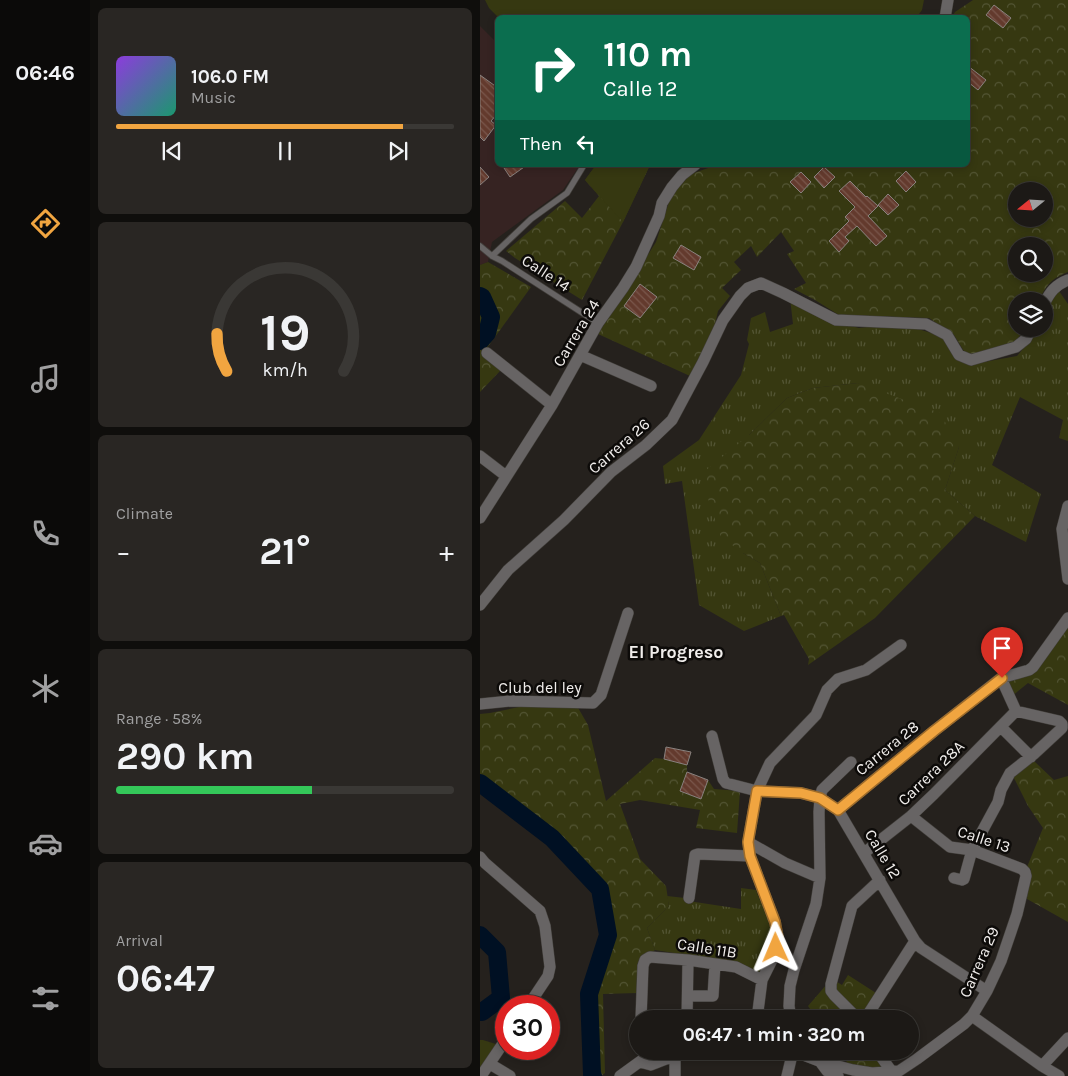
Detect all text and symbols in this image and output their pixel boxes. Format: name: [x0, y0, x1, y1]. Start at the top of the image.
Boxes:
text: 110 m: [603, 34, 692, 75]
icon: right: [520, 35, 585, 100]
text: 06:46: [15, 60, 75, 86]
text: 106.0 FM: [191, 66, 269, 88]
text: Calle 12: [603, 76, 677, 102]
text: Music: [191, 88, 236, 107]
icon: left: [572, 130, 600, 158]
text: Then: [520, 133, 562, 155]
icon: previous: [158, 137, 186, 165]
icon: pause: [271, 137, 299, 165]
icon: next: [384, 137, 412, 165]
north arrow: [1008, 182, 1052, 228]
map controls: [1008, 182, 1053, 337]
icon: directions: [28, 206, 63, 241]
button: search: [1008, 237, 1053, 282]
street label: Calle 14: [518, 250, 574, 296]
button: layers: [1008, 292, 1053, 337]
street label: Carrera 24: [549, 296, 603, 370]
text: 19: [260, 302, 310, 363]
text: km/h: [262, 360, 308, 381]
icon: music: [28, 361, 63, 396]
street label: Carrera 26: [584, 414, 654, 478]
text: Climate: [116, 504, 173, 523]
icon: phone: [28, 516, 63, 551]
text: 21°: [259, 529, 311, 574]
text: −: [116, 535, 131, 568]
text: +: [439, 535, 454, 568]
pin: [981, 627, 1023, 678]
icon: arrive: [988, 634, 1016, 662]
district label: El Progreso: [628, 641, 724, 663]
icon: climate: [28, 671, 63, 706]
street label: Club del ley: [498, 678, 582, 697]
text: Range · 58%: [116, 709, 202, 728]
street label: Carrera 28: [852, 717, 922, 779]
text: 290 km: [116, 734, 254, 779]
street label: Carrera 28A: [894, 737, 968, 809]
street label: Calle 13: [955, 822, 1013, 856]
icon: car: [28, 826, 63, 861]
street label: Calle 12: [861, 826, 905, 882]
position arrow: [749, 921, 801, 973]
street label: Carrera 29: [955, 924, 1003, 1000]
text: Arrival: [116, 931, 163, 950]
street label: Calle 11B: [676, 934, 738, 962]
text: 06:47: [116, 956, 215, 1001]
icon: filters: [28, 981, 63, 1016]
speed limit sign: 30: [495, 995, 560, 1060]
text: 06:47 · 1 min · 320 m: [683, 1024, 865, 1046]

